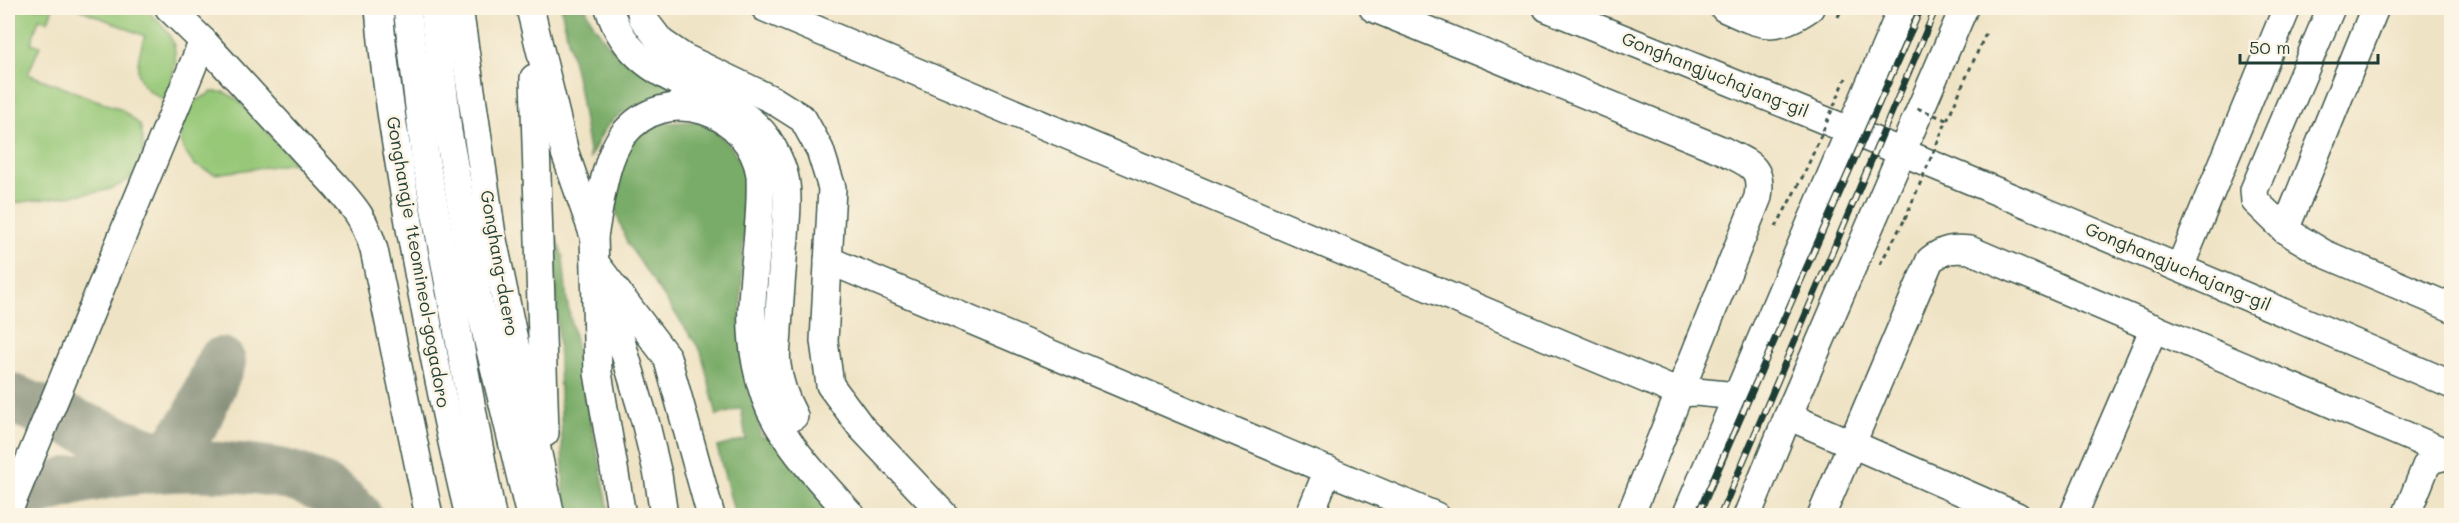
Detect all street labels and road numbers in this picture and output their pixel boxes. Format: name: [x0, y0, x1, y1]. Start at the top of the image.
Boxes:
street label: Gonghangjuchajang-gil: [1618, 26, 1812, 123]
street label: Gonghangje 1teomineol-gogadoro: [382, 114, 456, 410]
street label: Gonghang-daero: [475, 188, 525, 338]
street label: Gonghangjuchajang-gil: [2082, 216, 2275, 316]

